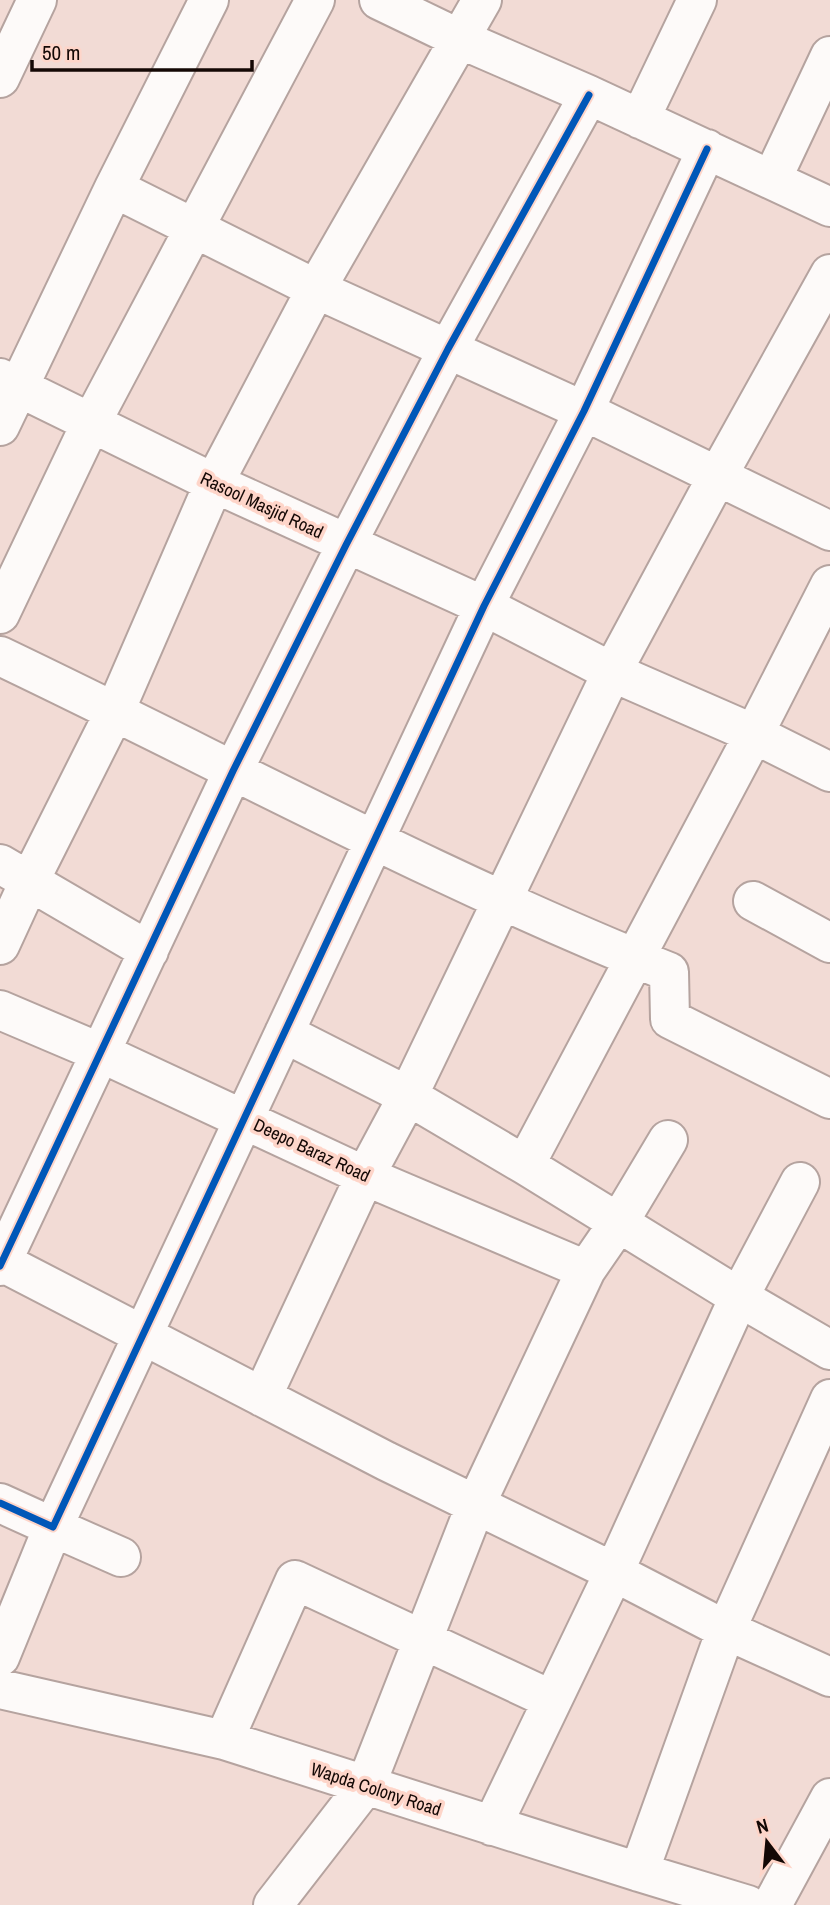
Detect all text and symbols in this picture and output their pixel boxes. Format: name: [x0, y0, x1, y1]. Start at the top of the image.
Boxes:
scale bar: [32, 28, 252, 72]
text: 50 m: [42, 38, 80, 67]
street label: Rasool Masjid Road: [196, 466, 328, 544]
street label: Deepo Baraz Road: [250, 1112, 374, 1188]
street label: Wapda Colony Road: [308, 1756, 444, 1822]
north arrow: [732, 1807, 802, 1877]
text: N: [753, 1812, 771, 1840]

